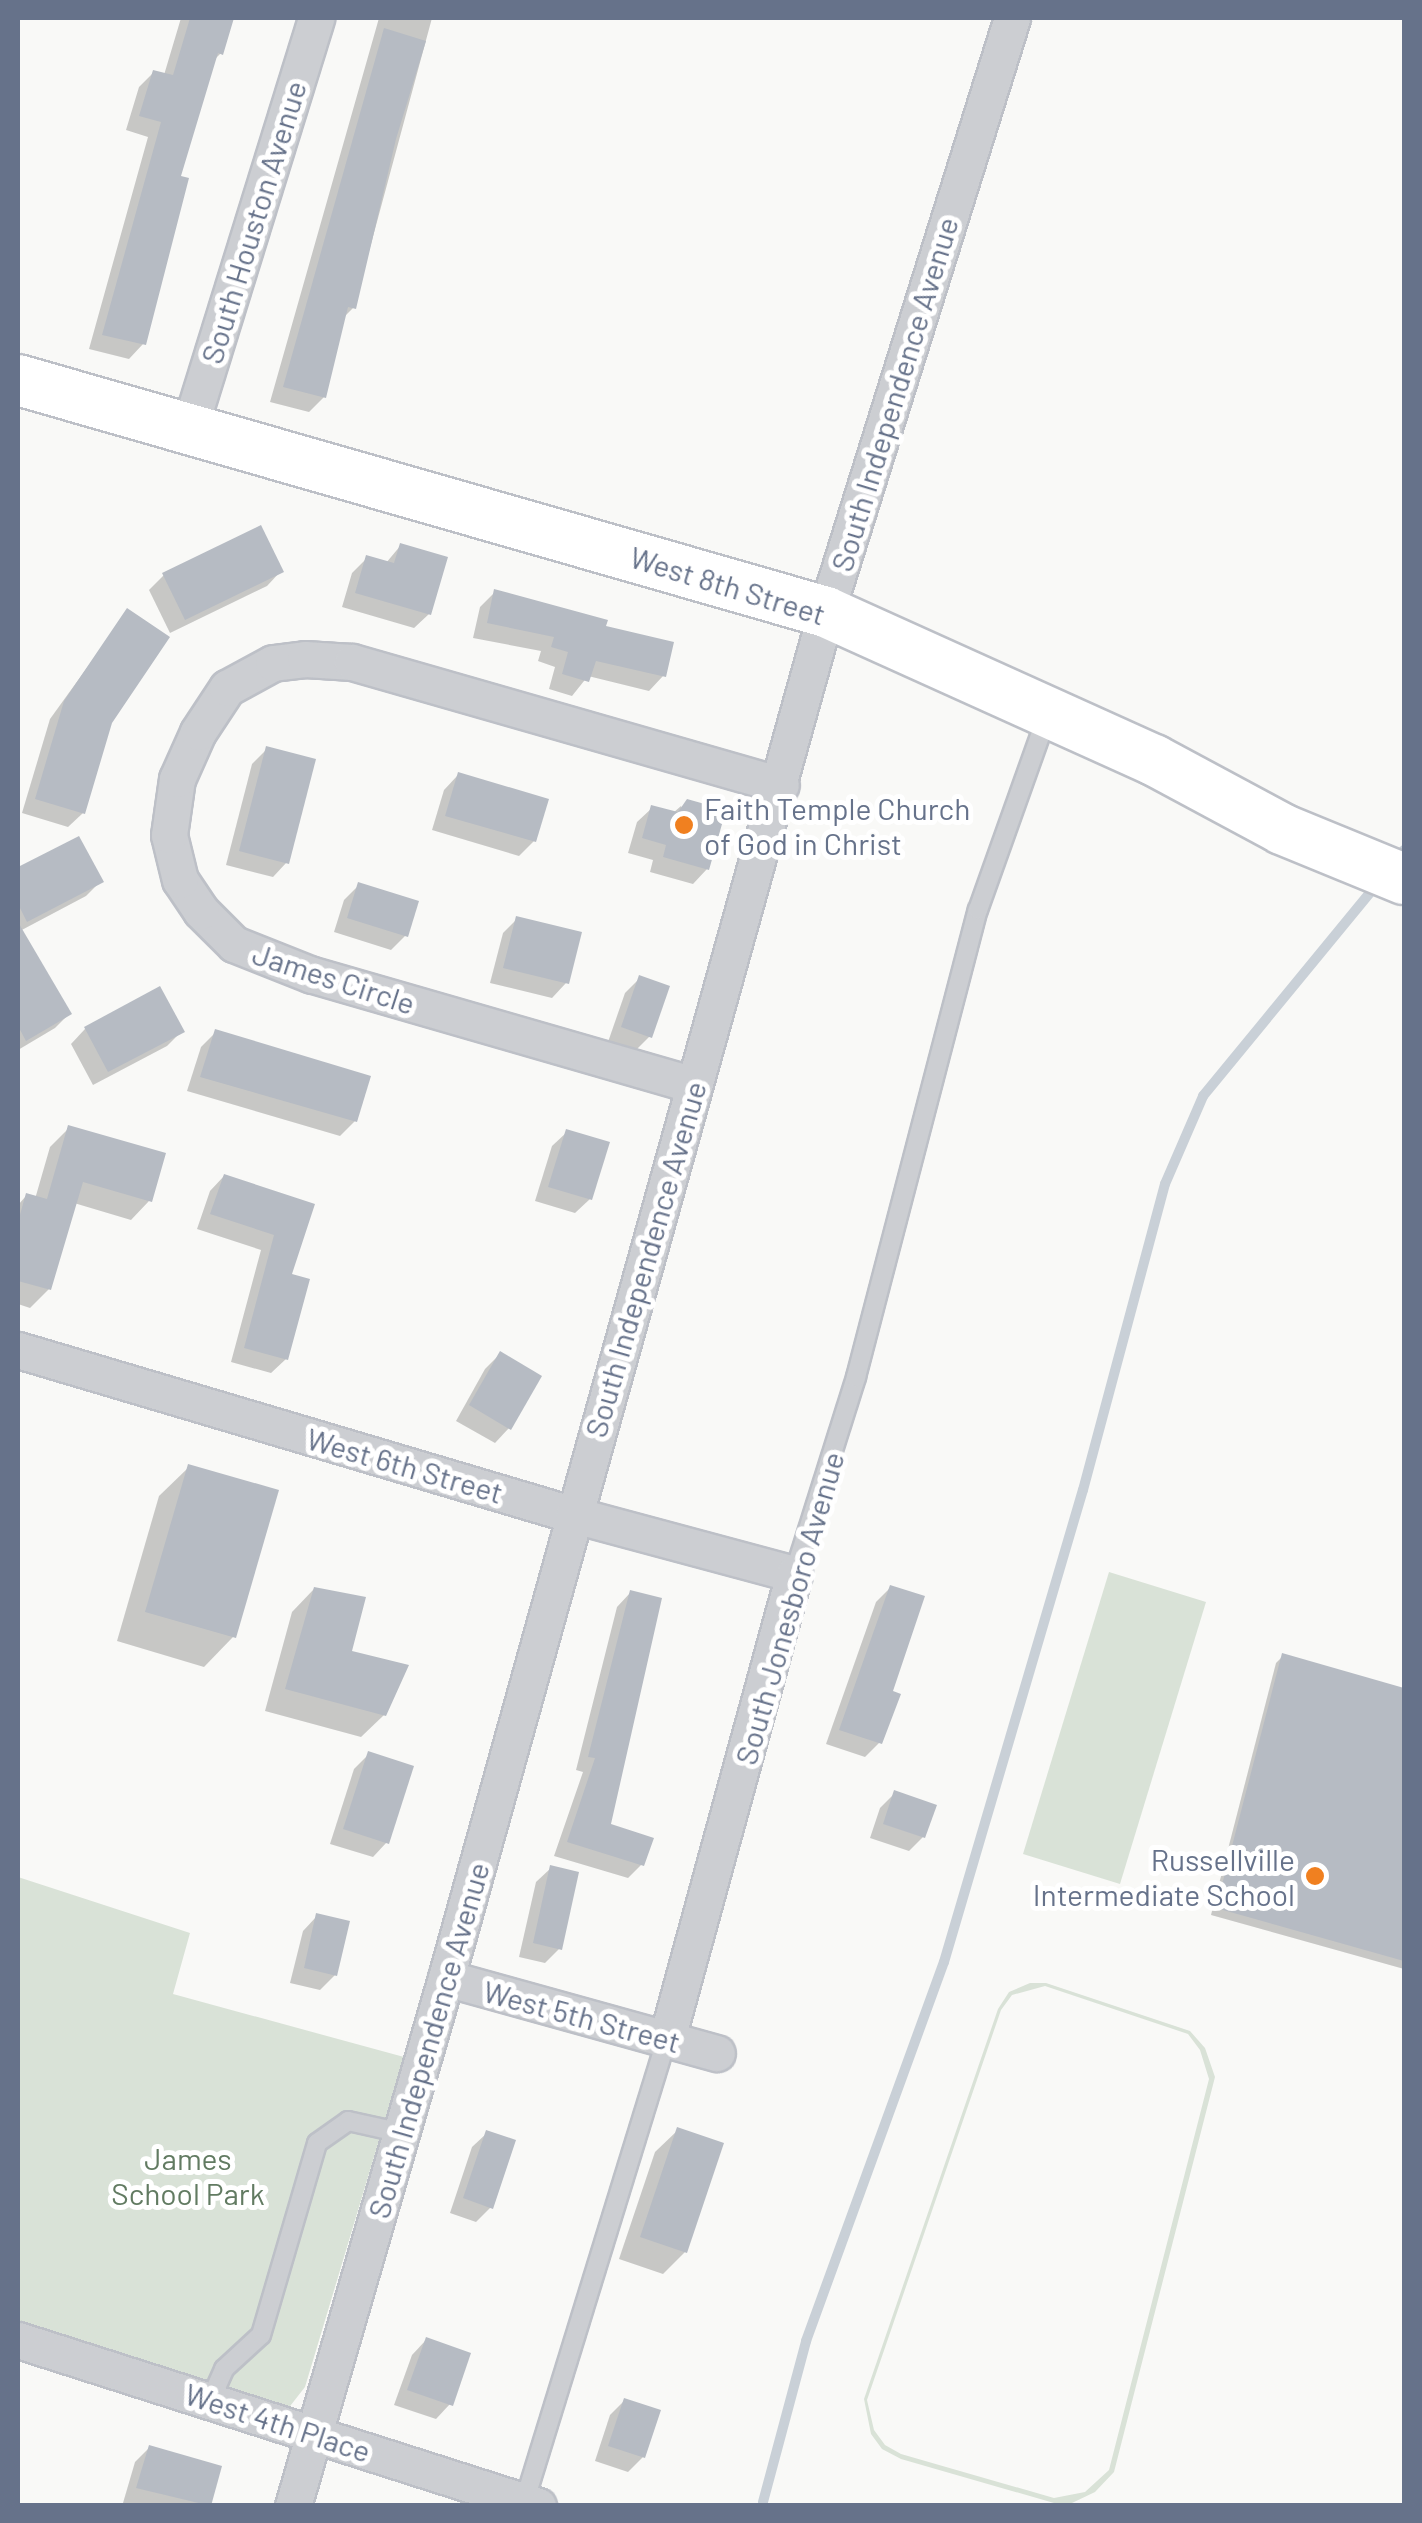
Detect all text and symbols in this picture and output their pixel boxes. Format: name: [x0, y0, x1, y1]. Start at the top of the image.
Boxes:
street label: South Houston Avenue: [193, 76, 313, 368]
street label: South Independence Avenue: [823, 212, 965, 576]
street label: West 8th Street: [626, 538, 830, 632]
place label: Faith Temple Church of God in Christ: [704, 790, 970, 860]
marker: Faith Temple Church of God in Christ: [673, 814, 695, 836]
street label: James Circle: [248, 935, 420, 1021]
street label: South Independence Avenue: [577, 1077, 713, 1441]
street label: West 6th Street: [303, 1420, 507, 1510]
street label: South Jonesboro Avenue: [727, 1447, 851, 1769]
place label: Russellville Intermediate School: [1033, 1841, 1295, 1912]
street label: South Independence Avenue: [360, 1858, 496, 2222]
marker: Russellville Intermediate School: [1304, 1865, 1326, 1887]
street label: West 5th Street: [480, 1972, 684, 2060]
park label: James School Park: [111, 2140, 265, 2210]
street label: West 4th Place: [181, 2375, 375, 2469]

